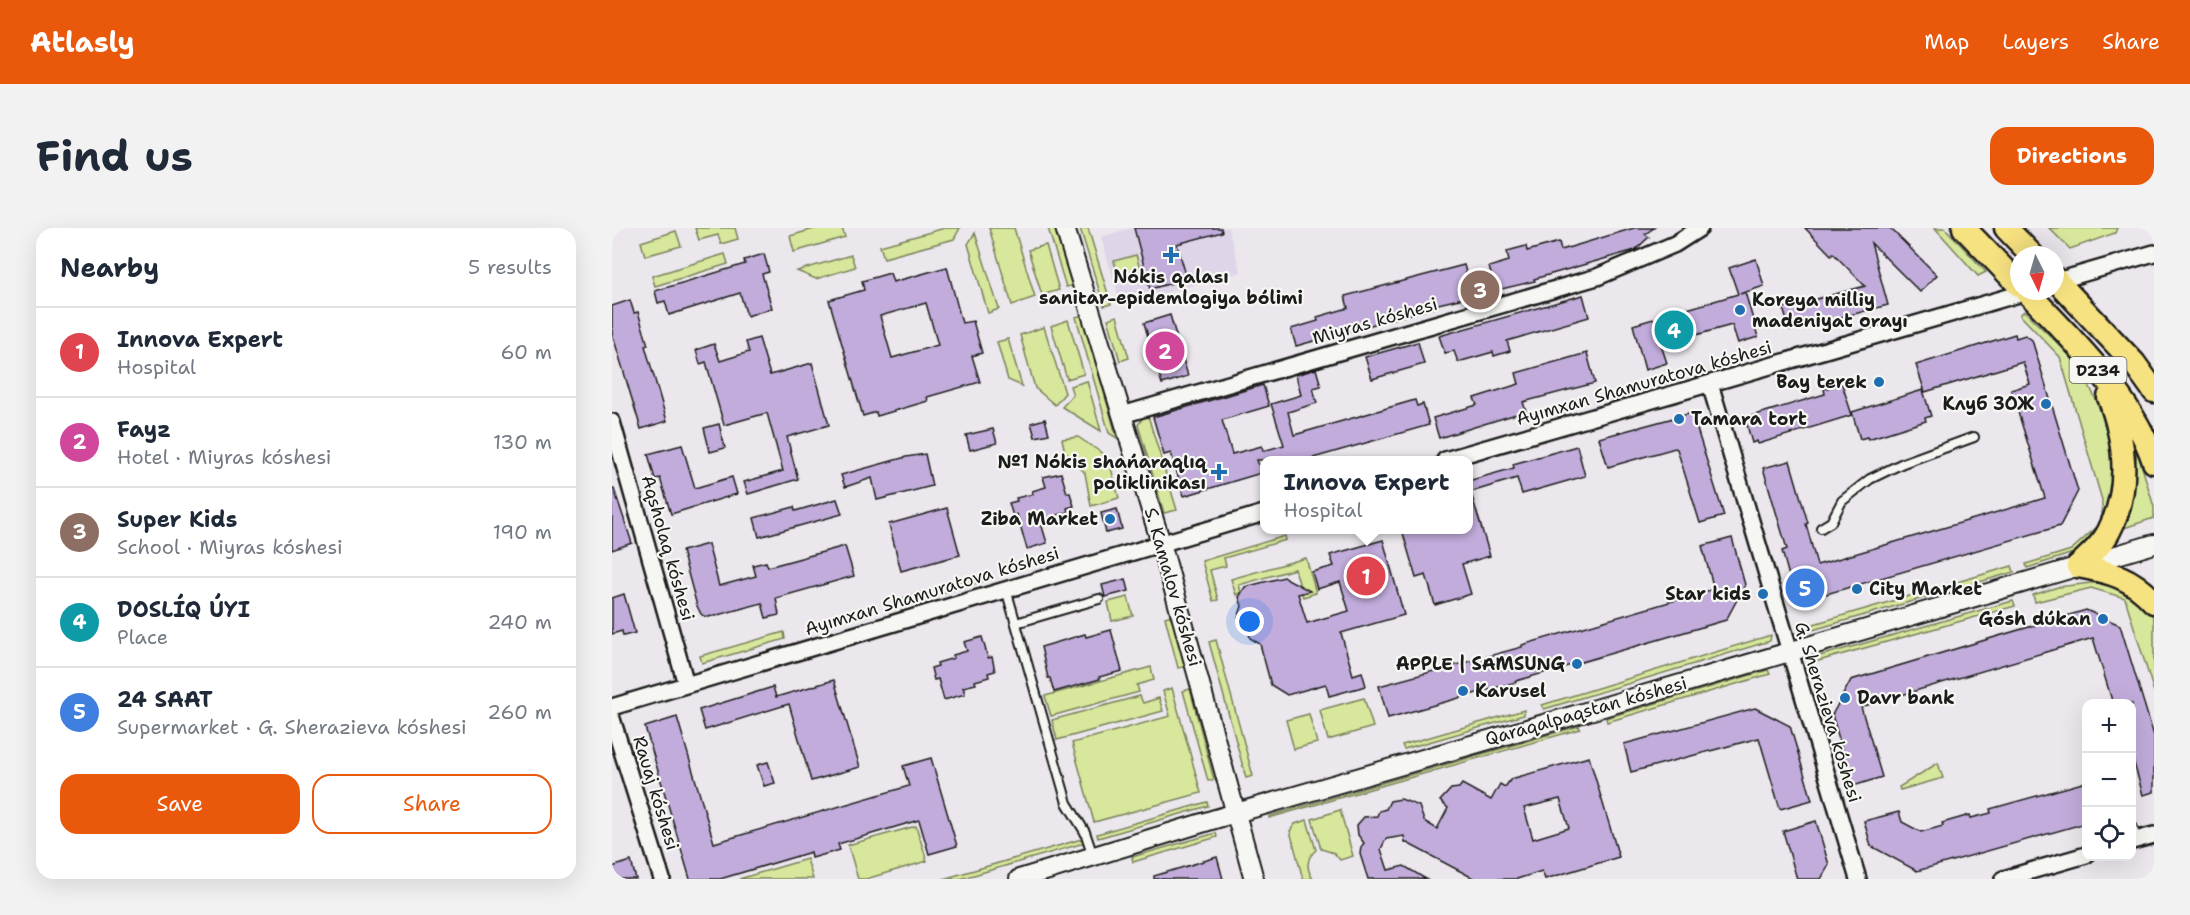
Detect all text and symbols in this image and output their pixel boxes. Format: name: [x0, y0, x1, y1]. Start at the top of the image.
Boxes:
text: Atlasly: [30, 23, 135, 61]
text: Map: [1924, 28, 1969, 56]
text: Layers: [2002, 28, 2069, 56]
text: Share: [2102, 28, 2160, 56]
button: Directions: [1990, 127, 2154, 185]
text: Find us: [36, 128, 193, 184]
marker: Nókis qalası sanitar-epidemlogiya bólimi: [1162, 246, 1180, 264]
north arrow: [2010, 246, 2064, 300]
text: Nearby: [60, 250, 159, 285]
text: 5 results: [468, 254, 552, 280]
place label: Nókis qalası sanitar-epidemlogiya bólimi: [1039, 265, 1303, 310]
pin: 3: [1460, 268, 1500, 312]
place label: Koreya milliy madeniyat orayı: [1752, 288, 1908, 333]
street label: Miyras kóshesi: [1310, 292, 1440, 350]
marker: Koreya milliy madeniyat orayı: [1733, 303, 1747, 317]
pin: 4: [1654, 308, 1694, 352]
text: Innova Expert: [117, 325, 283, 354]
pin: 2: [1146, 328, 1184, 374]
street label: Ayımxan Shamuratova kóshesi: [1513, 335, 1775, 431]
text: 1: [75, 339, 84, 365]
text: 60 m: [500, 339, 552, 365]
text: Hospital: [117, 354, 196, 380]
road number: D234: [2070, 357, 2126, 383]
place label: Bay terek: [1776, 370, 1867, 394]
marker: Bay terek: [1872, 375, 1886, 389]
place label: Клуб ЗОЖ: [1943, 392, 2034, 416]
marker: Клуб ЗОЖ: [2039, 397, 2053, 411]
place label: Tamara tort: [1691, 407, 1807, 431]
marker: Tamara tort: [1672, 412, 1686, 426]
text: Fayz: [117, 415, 171, 444]
text: 2: [73, 429, 87, 455]
text: 130 m: [493, 429, 552, 455]
text: Hotel · Miyras kóshesi: [117, 444, 332, 470]
place label: №1 Nókis shańaraqlıq poliklinikası: [997, 450, 1208, 495]
popup: [1260, 456, 1473, 534]
marker: №1 Nókis shańaraqlıq poliklinikası: [1210, 463, 1228, 481]
text: Innova Expert: [1283, 468, 1450, 497]
street label: Aqsholaq kóshesi: [636, 472, 700, 624]
text: Hospital: [1283, 497, 1363, 523]
text: Super Kids: [117, 505, 237, 534]
street label: S. Kamalov kóshesi: [1139, 505, 1207, 669]
place label: Ziba Market: [981, 507, 1098, 531]
marker: Ziba Market: [1103, 512, 1117, 526]
text: 3: [73, 519, 87, 545]
text: 190 m: [493, 519, 552, 545]
text: School · Miyras kóshesi: [117, 534, 343, 560]
street label: Ayımxan Shamuratova kóshesi: [802, 541, 1062, 641]
pin: 1: [1346, 554, 1386, 598]
pin: 5: [1786, 566, 1824, 610]
place label: City Market: [1869, 577, 1982, 601]
place label: Star kids: [1665, 582, 1751, 606]
marker: City Market: [1850, 582, 1864, 596]
marker: Star kids: [1756, 587, 1770, 601]
text: DOSLÍQ ÚYI: [117, 595, 250, 624]
your location: [1235, 607, 1264, 636]
place label: Gósh dúkan: [1978, 607, 2091, 631]
text: 4: [73, 609, 87, 635]
text: 240 m: [487, 609, 552, 635]
marker: Gósh dúkan: [2096, 612, 2110, 626]
street label: G. Sherazieva kóshesi: [1789, 619, 1867, 805]
text: Place: [117, 624, 168, 650]
place label: APPLE | SAMSUNG: [1396, 652, 1566, 676]
marker: APPLE | SAMSUNG: [1570, 657, 1584, 671]
street label: Qaraqalpaqstan kóshesi: [1482, 671, 1690, 751]
place label: Karusel: [1475, 679, 1546, 703]
marker: Karusel: [1456, 684, 1470, 698]
text: 24 SAAT: [117, 685, 213, 714]
place label: Davr bank: [1857, 686, 1955, 710]
marker: Davr bank: [1838, 691, 1852, 705]
text: 5: [73, 699, 86, 725]
text: 260 m: [487, 699, 552, 725]
map controls: [2082, 699, 2136, 861]
button: +: [2082, 699, 2136, 753]
text: Supermarket · G. Sherazieva kóshesi: [117, 714, 467, 740]
street label: Rauaj kóshesi: [627, 733, 685, 853]
button: −: [2082, 753, 2136, 807]
button: Save: [60, 774, 300, 834]
button: Share: [312, 774, 552, 834]
button: locate: [2082, 807, 2136, 861]

